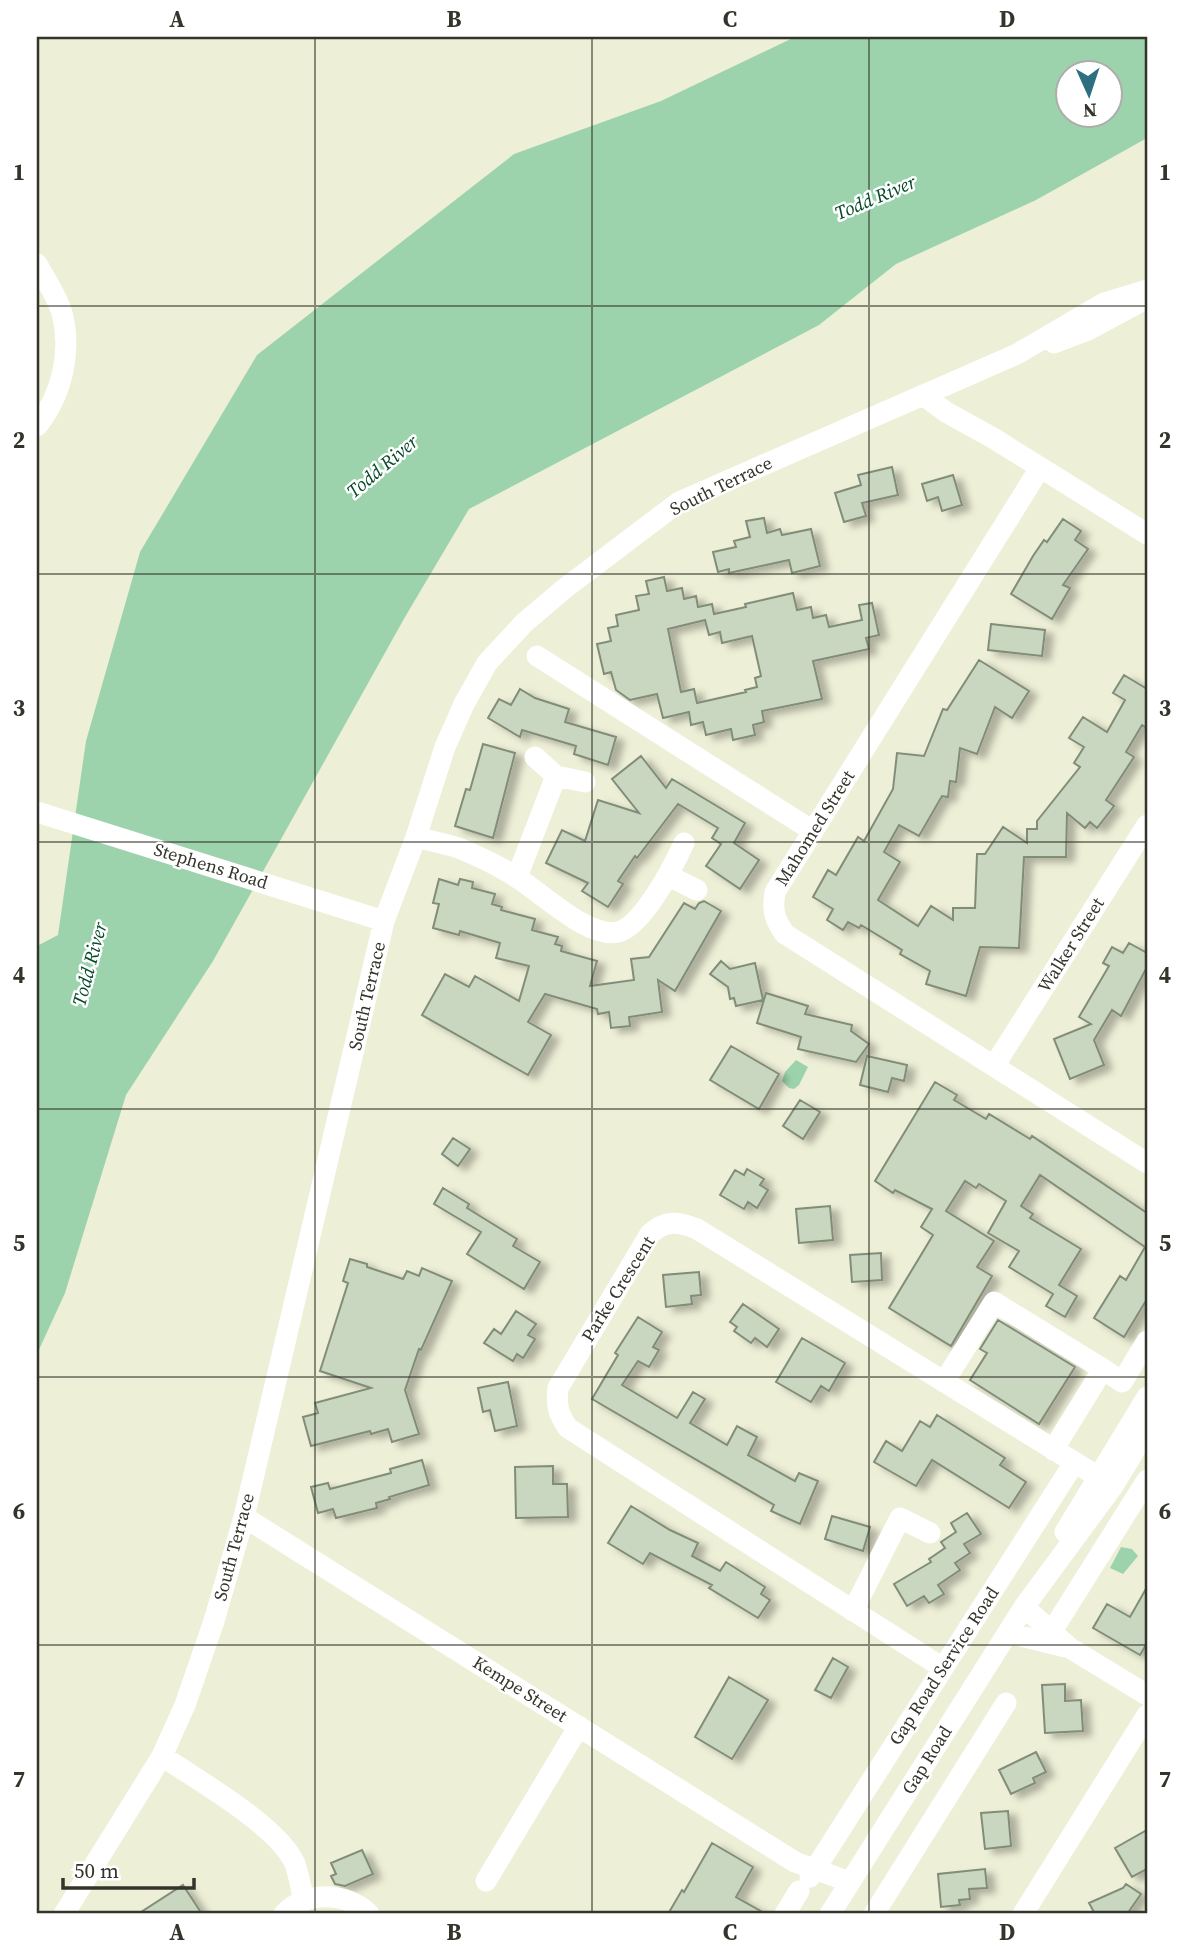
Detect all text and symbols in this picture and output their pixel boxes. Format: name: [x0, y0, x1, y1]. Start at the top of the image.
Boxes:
text: A: [169, 3, 185, 35]
text: B: [447, 3, 462, 35]
text: C: [723, 3, 737, 35]
text: D: [999, 3, 1015, 35]
north arrow: [1054, 60, 1124, 130]
text: N: [1082, 98, 1097, 124]
text: 1: [13, 156, 25, 188]
text: 1: [1159, 156, 1171, 188]
water label: Todd River: [830, 168, 921, 226]
text: 2: [13, 424, 25, 456]
text: 2: [1159, 424, 1171, 456]
water label: Todd River: [341, 428, 424, 504]
street label: South Terrace: [665, 450, 776, 521]
text: 3: [13, 692, 25, 724]
text: 3: [1159, 692, 1171, 724]
street label: Mahomed Street: [769, 765, 860, 890]
street label: Stephens Road: [151, 836, 271, 895]
street label: Walker Street: [1031, 892, 1110, 997]
water label: Todd River: [65, 918, 113, 1009]
street label: South Terrace: [342, 939, 391, 1053]
text: 4: [13, 959, 25, 991]
text: 4: [1159, 959, 1171, 991]
text: 5: [13, 1227, 25, 1259]
text: 5: [1159, 1227, 1171, 1259]
street label: Parke Crescent: [575, 1231, 660, 1346]
street label: South Terrace: [207, 1490, 260, 1604]
text: 6: [13, 1495, 25, 1527]
text: 6: [1159, 1495, 1171, 1527]
street label: Gap Road Service Road: [883, 1582, 1004, 1750]
street label: Kempe Street: [468, 1650, 572, 1728]
street label: Gap Road: [896, 1721, 957, 1799]
text: 7: [13, 1763, 25, 1795]
text: 7: [1159, 1763, 1171, 1795]
scale bar: [63, 1846, 194, 1890]
text: 50 m: [74, 1856, 119, 1885]
text: A: [169, 1916, 185, 1948]
text: B: [447, 1916, 462, 1948]
text: C: [723, 1916, 737, 1948]
text: D: [999, 1916, 1015, 1948]

